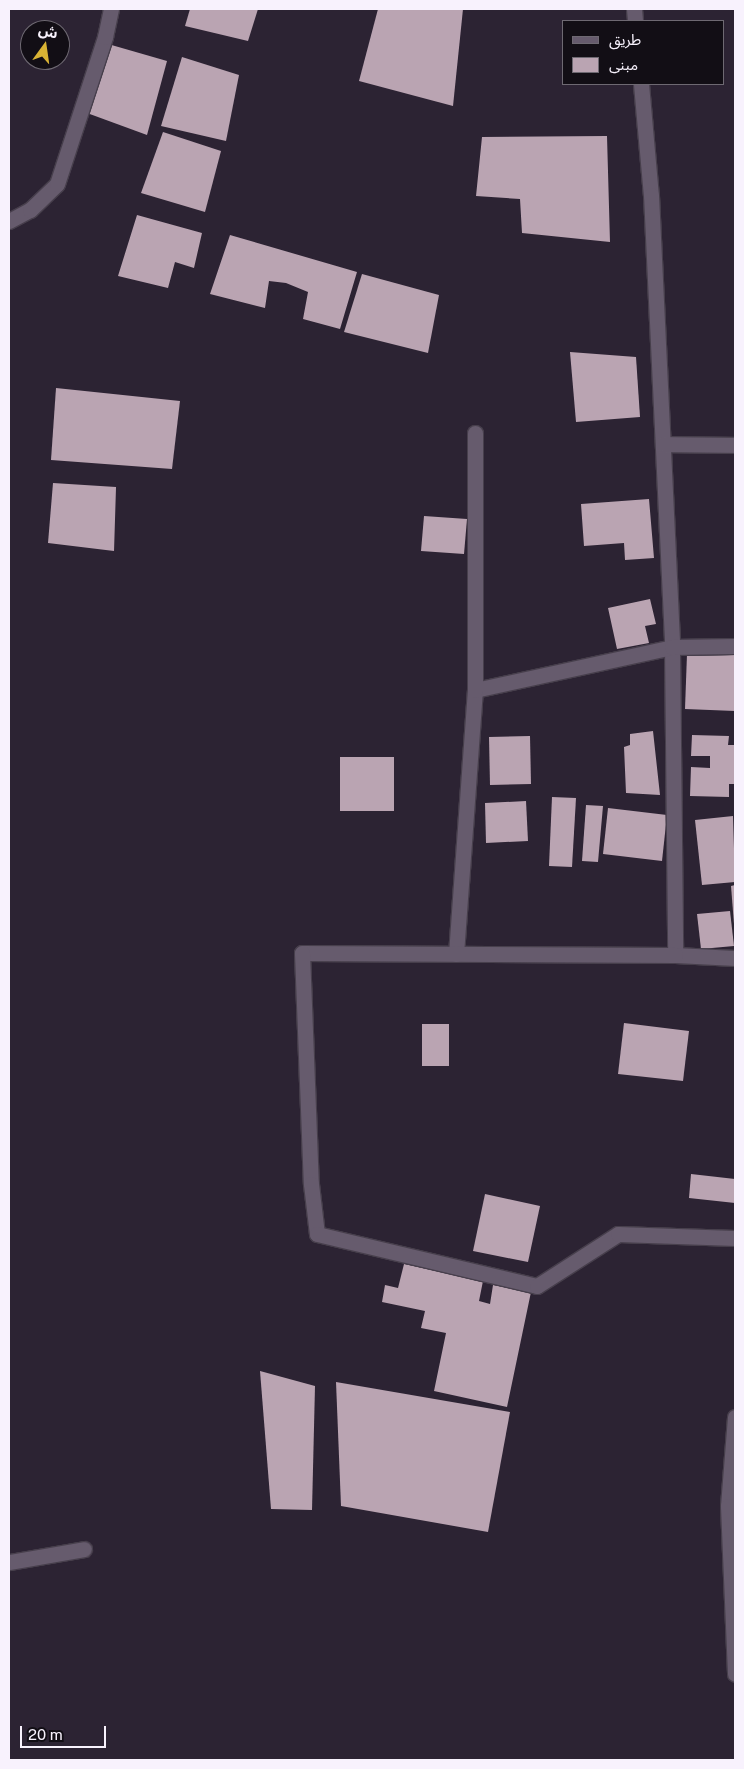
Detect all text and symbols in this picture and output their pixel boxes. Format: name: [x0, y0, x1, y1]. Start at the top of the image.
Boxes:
north arrow: [20, 20, 70, 70]
legend: [562, 20, 724, 85]
text: ش: [37, 21, 60, 41]
text: طريق: [609, 31, 641, 48]
text: مبنى: [609, 56, 638, 73]
scale bar: [22, 1716, 109, 1748]
text: 20 m: [28, 1726, 63, 1743]

